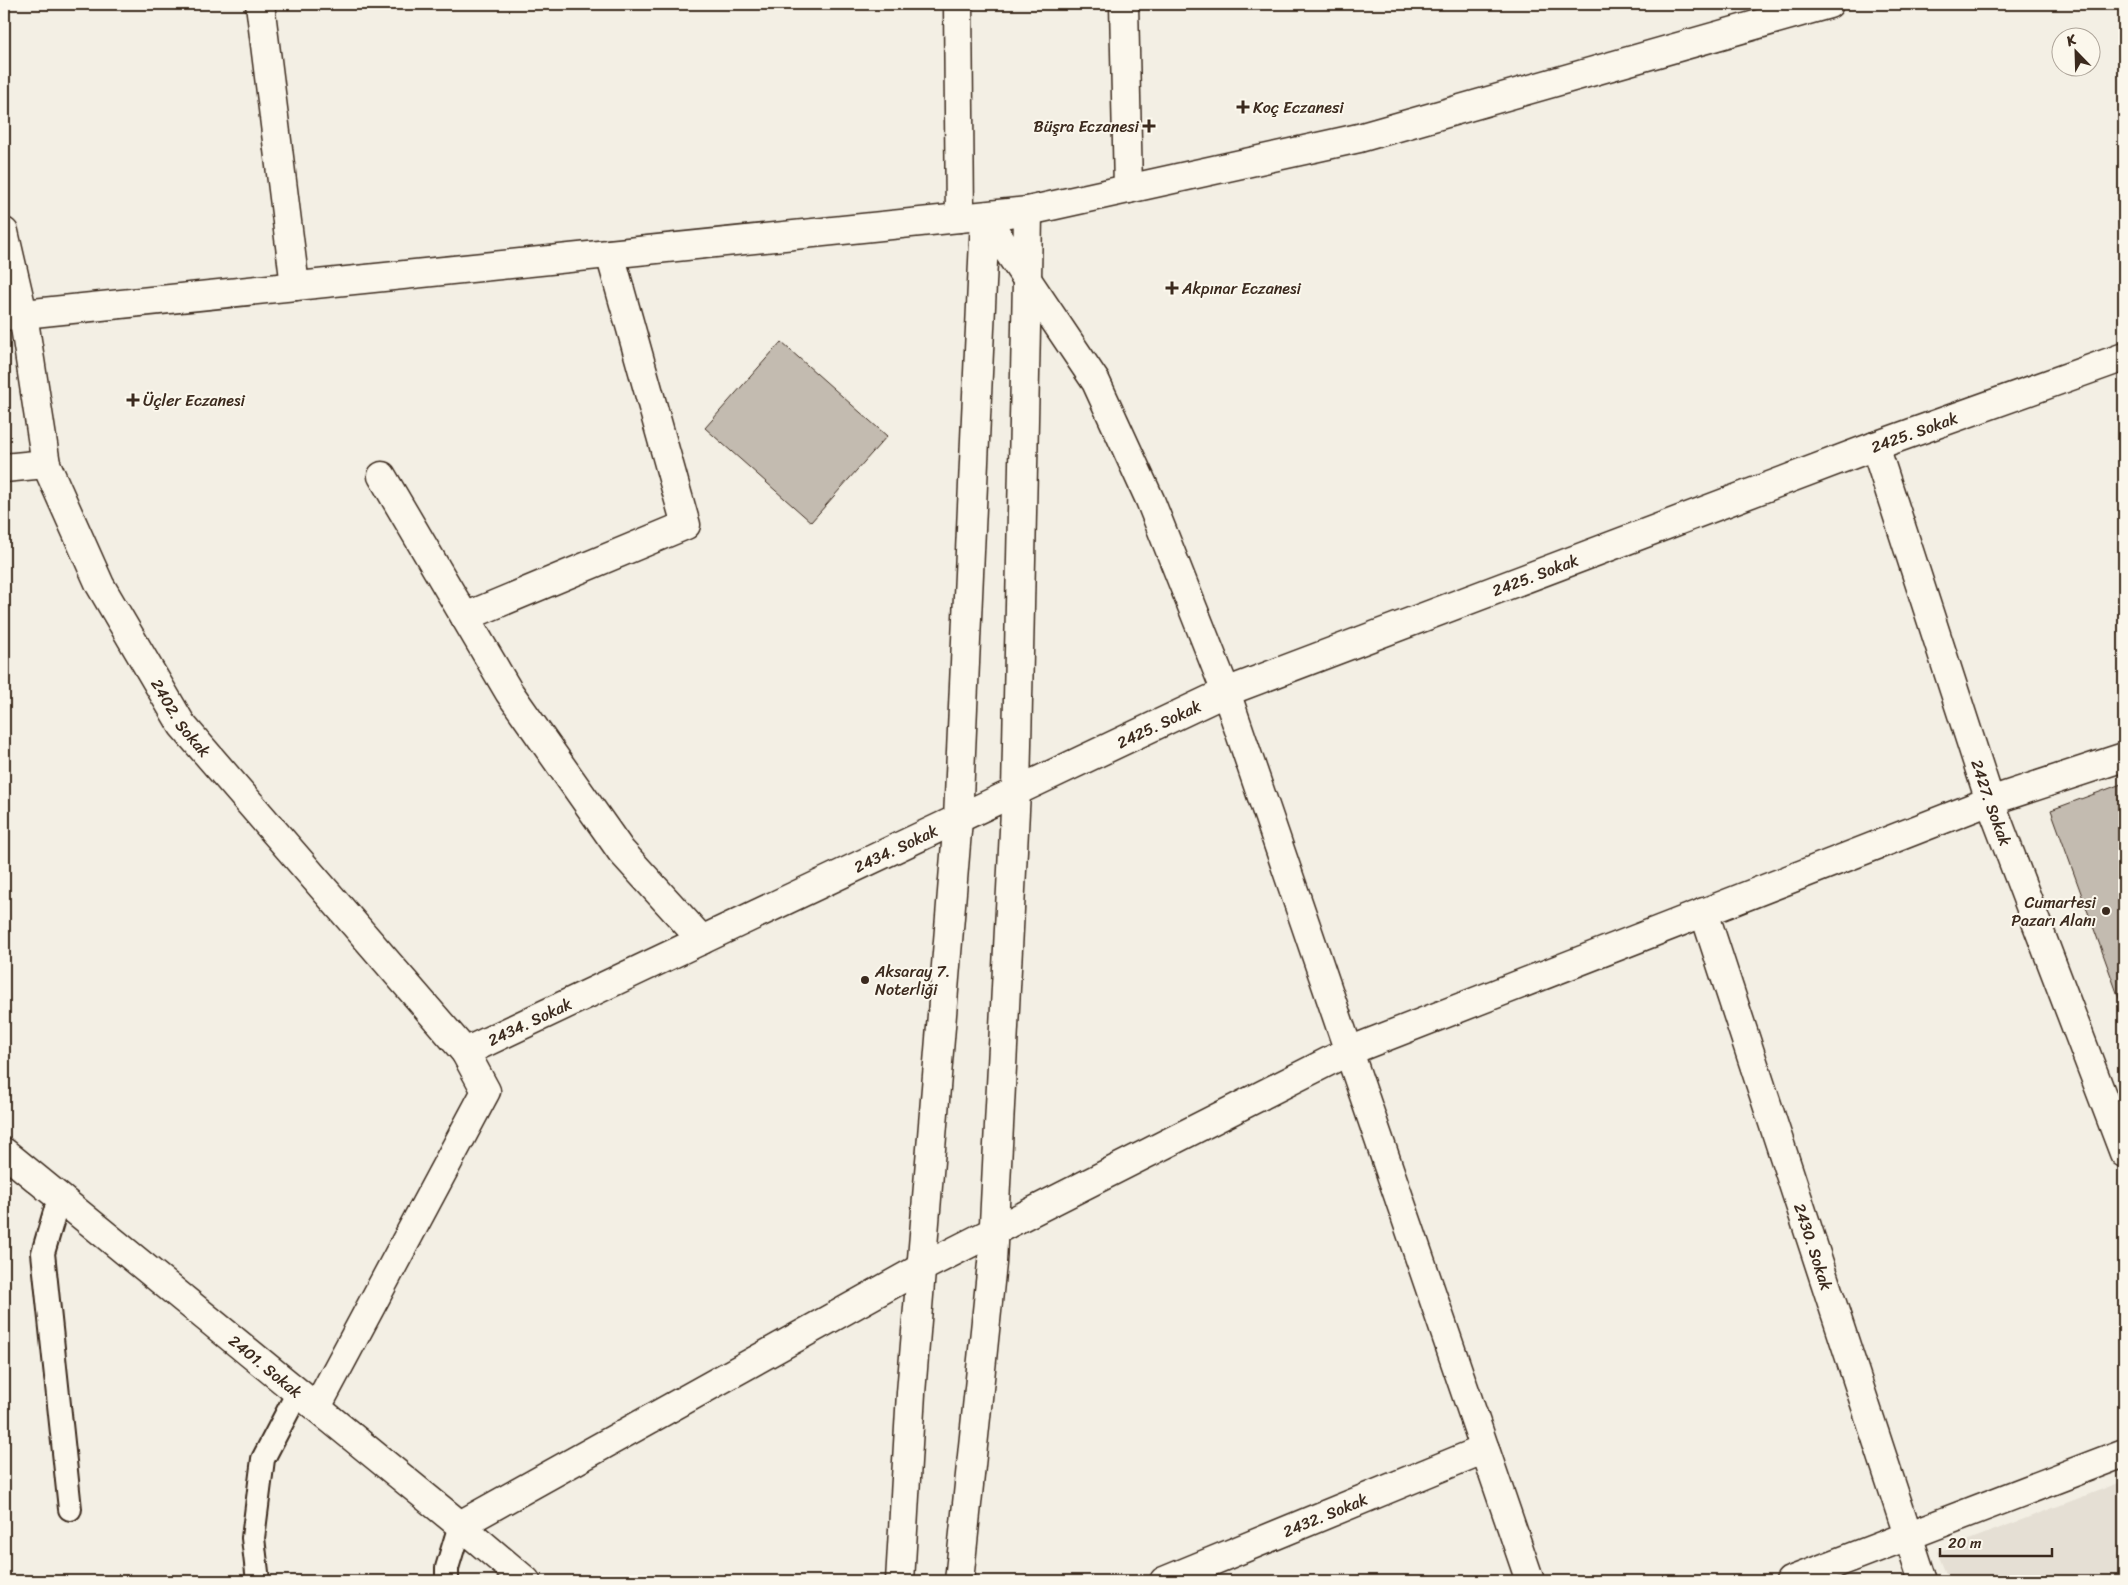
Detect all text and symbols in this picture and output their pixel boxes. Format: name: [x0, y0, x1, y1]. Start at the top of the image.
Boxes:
text: K: [2061, 27, 2081, 54]
north arrow: [2050, 28, 2100, 78]
place label: Koç Eczanesi: [1253, 93, 1344, 122]
marker: Koç Eczanesi: [1237, 101, 1249, 113]
place label: Büşra Eczanesi: [1034, 112, 1140, 141]
marker: Büşra Eczanesi: [1143, 120, 1155, 132]
place label: Akpınar Eczanesi: [1181, 274, 1302, 303]
marker: Akpınar Eczanesi: [1166, 282, 1178, 294]
place label: Üçler Eczanesi: [143, 386, 245, 415]
marker: Üçler Eczanesi: [127, 394, 139, 406]
street label: 2425. Sokak: [1867, 403, 1962, 461]
street label: 2425. Sokak: [1488, 545, 1583, 604]
street label: 2402. Sokak: [143, 673, 219, 764]
street label: 2425. Sokak: [1112, 691, 1206, 756]
street label: 2427. Sokak: [1963, 756, 2020, 850]
street label: 2434. Sokak: [849, 816, 943, 881]
place label: Cumartesi Pazarı Alanı: [2011, 888, 2097, 935]
marker: Cumartesi Pazarı Alanı: [2100, 905, 2112, 917]
place label: Aksaray 7. Noterliği: [874, 957, 950, 1004]
marker: Aksaray 7. Noterliği: [859, 974, 871, 986]
street label: 2434. Sokak: [482, 989, 577, 1054]
street label: 2430. Sokak: [1786, 1199, 1842, 1294]
street label: 2401. Sokak: [222, 1327, 309, 1406]
street label: 2432. Sokak: [1278, 1484, 1372, 1545]
scale bar: [1940, 1525, 2053, 1557]
text: 20 m: [1948, 1530, 1982, 1556]

